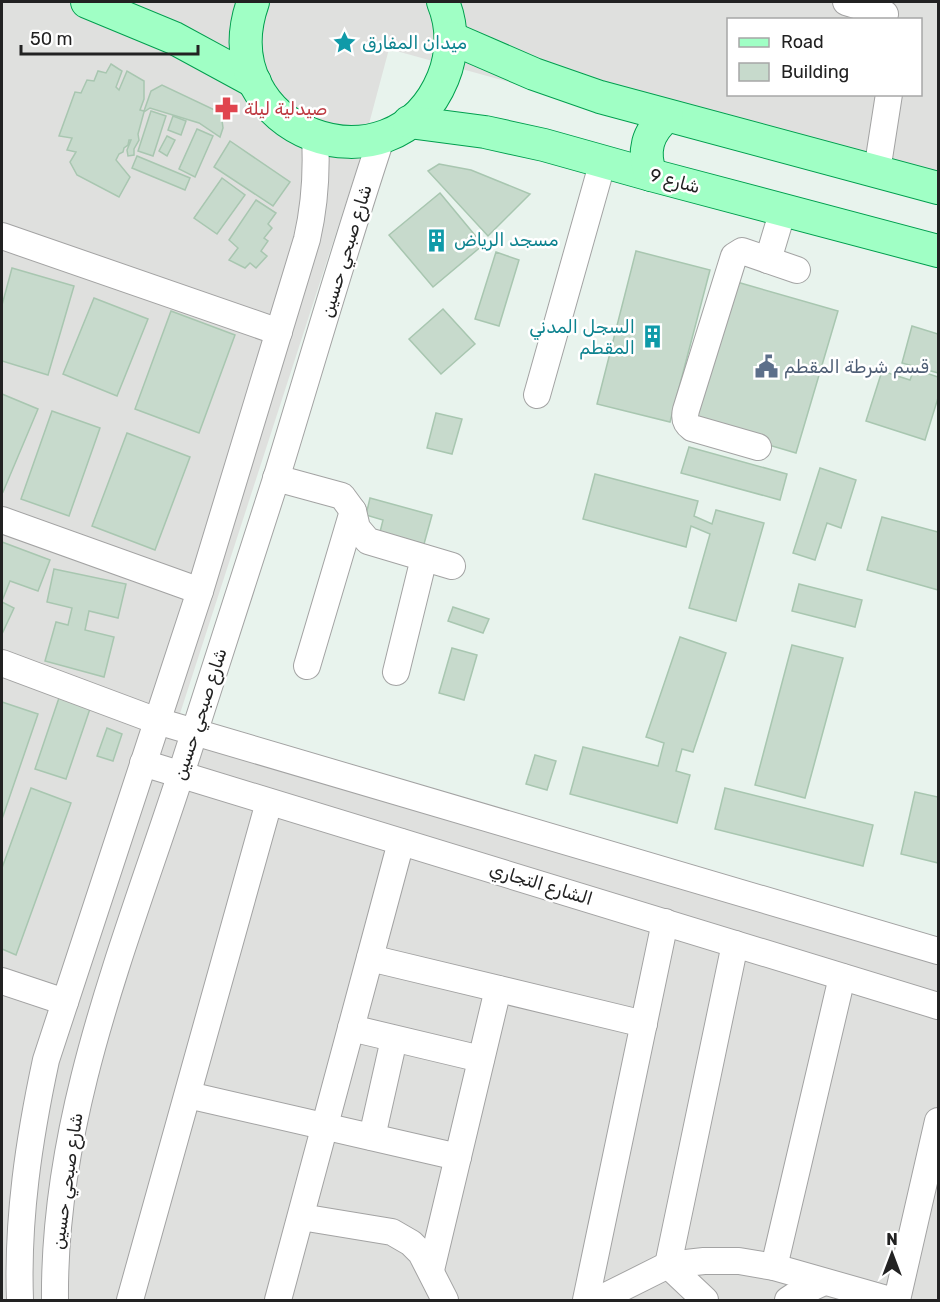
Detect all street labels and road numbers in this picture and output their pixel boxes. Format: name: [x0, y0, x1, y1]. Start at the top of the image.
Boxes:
street label: شارع 9: [647, 164, 702, 199]
street label: شارع صبحي حسين: [315, 182, 379, 321]
street label: شارع صبحي حسين: [168, 645, 234, 783]
street label: الشارع التجاري: [487, 858, 595, 911]
street label: شارع صبحي حسين: [47, 1111, 89, 1251]

